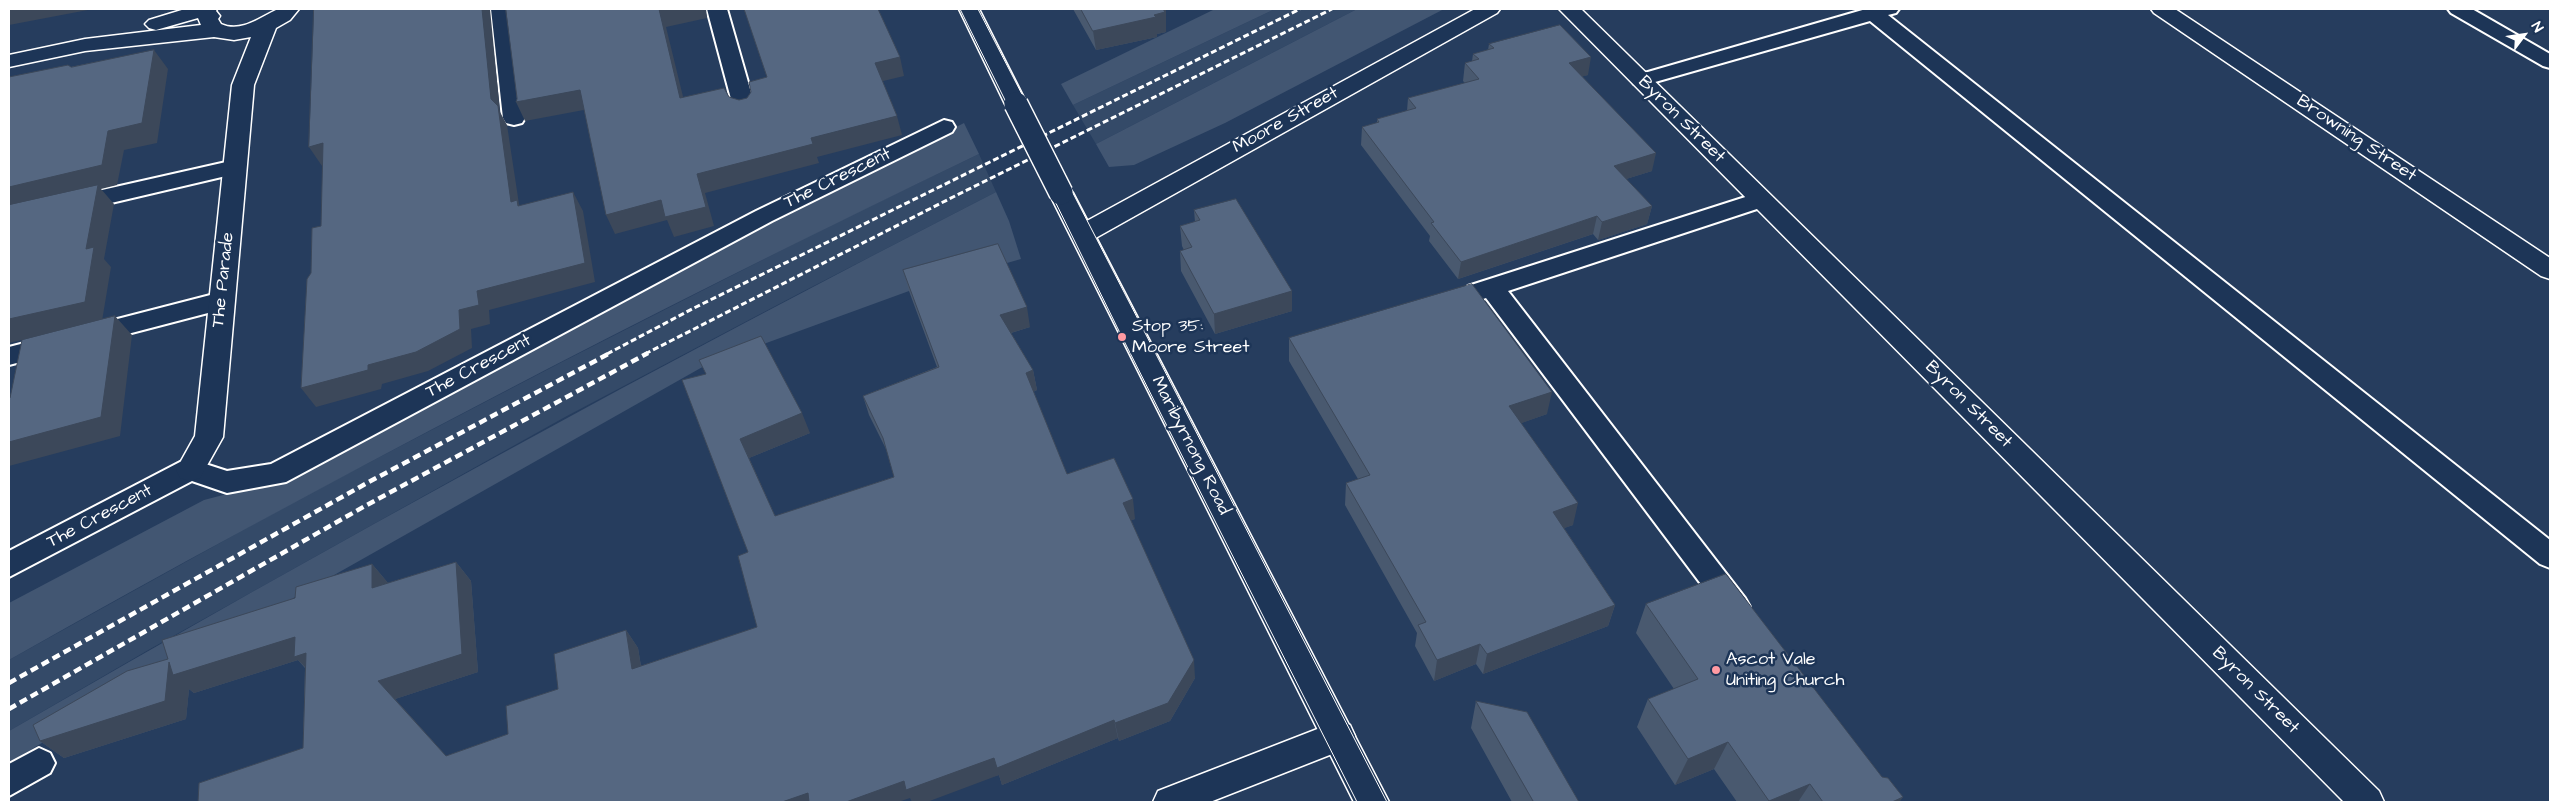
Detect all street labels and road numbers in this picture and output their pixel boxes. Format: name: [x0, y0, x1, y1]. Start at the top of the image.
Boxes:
street label: Byron Street: [1633, 72, 1729, 168]
street label: Moore Street: [1229, 83, 1343, 159]
street label: Browning Street: [2292, 91, 2420, 187]
street label: The Crescent: [781, 144, 895, 214]
street label: The Parade: [208, 231, 240, 329]
street label: The Crescent: [423, 330, 535, 404]
street label: Byron Street: [1920, 357, 2016, 453]
street label: Maribyrnong Road: [1146, 373, 1234, 519]
street label: The Crescent: [44, 480, 156, 554]
street label: Byron Street: [2207, 643, 2303, 739]

